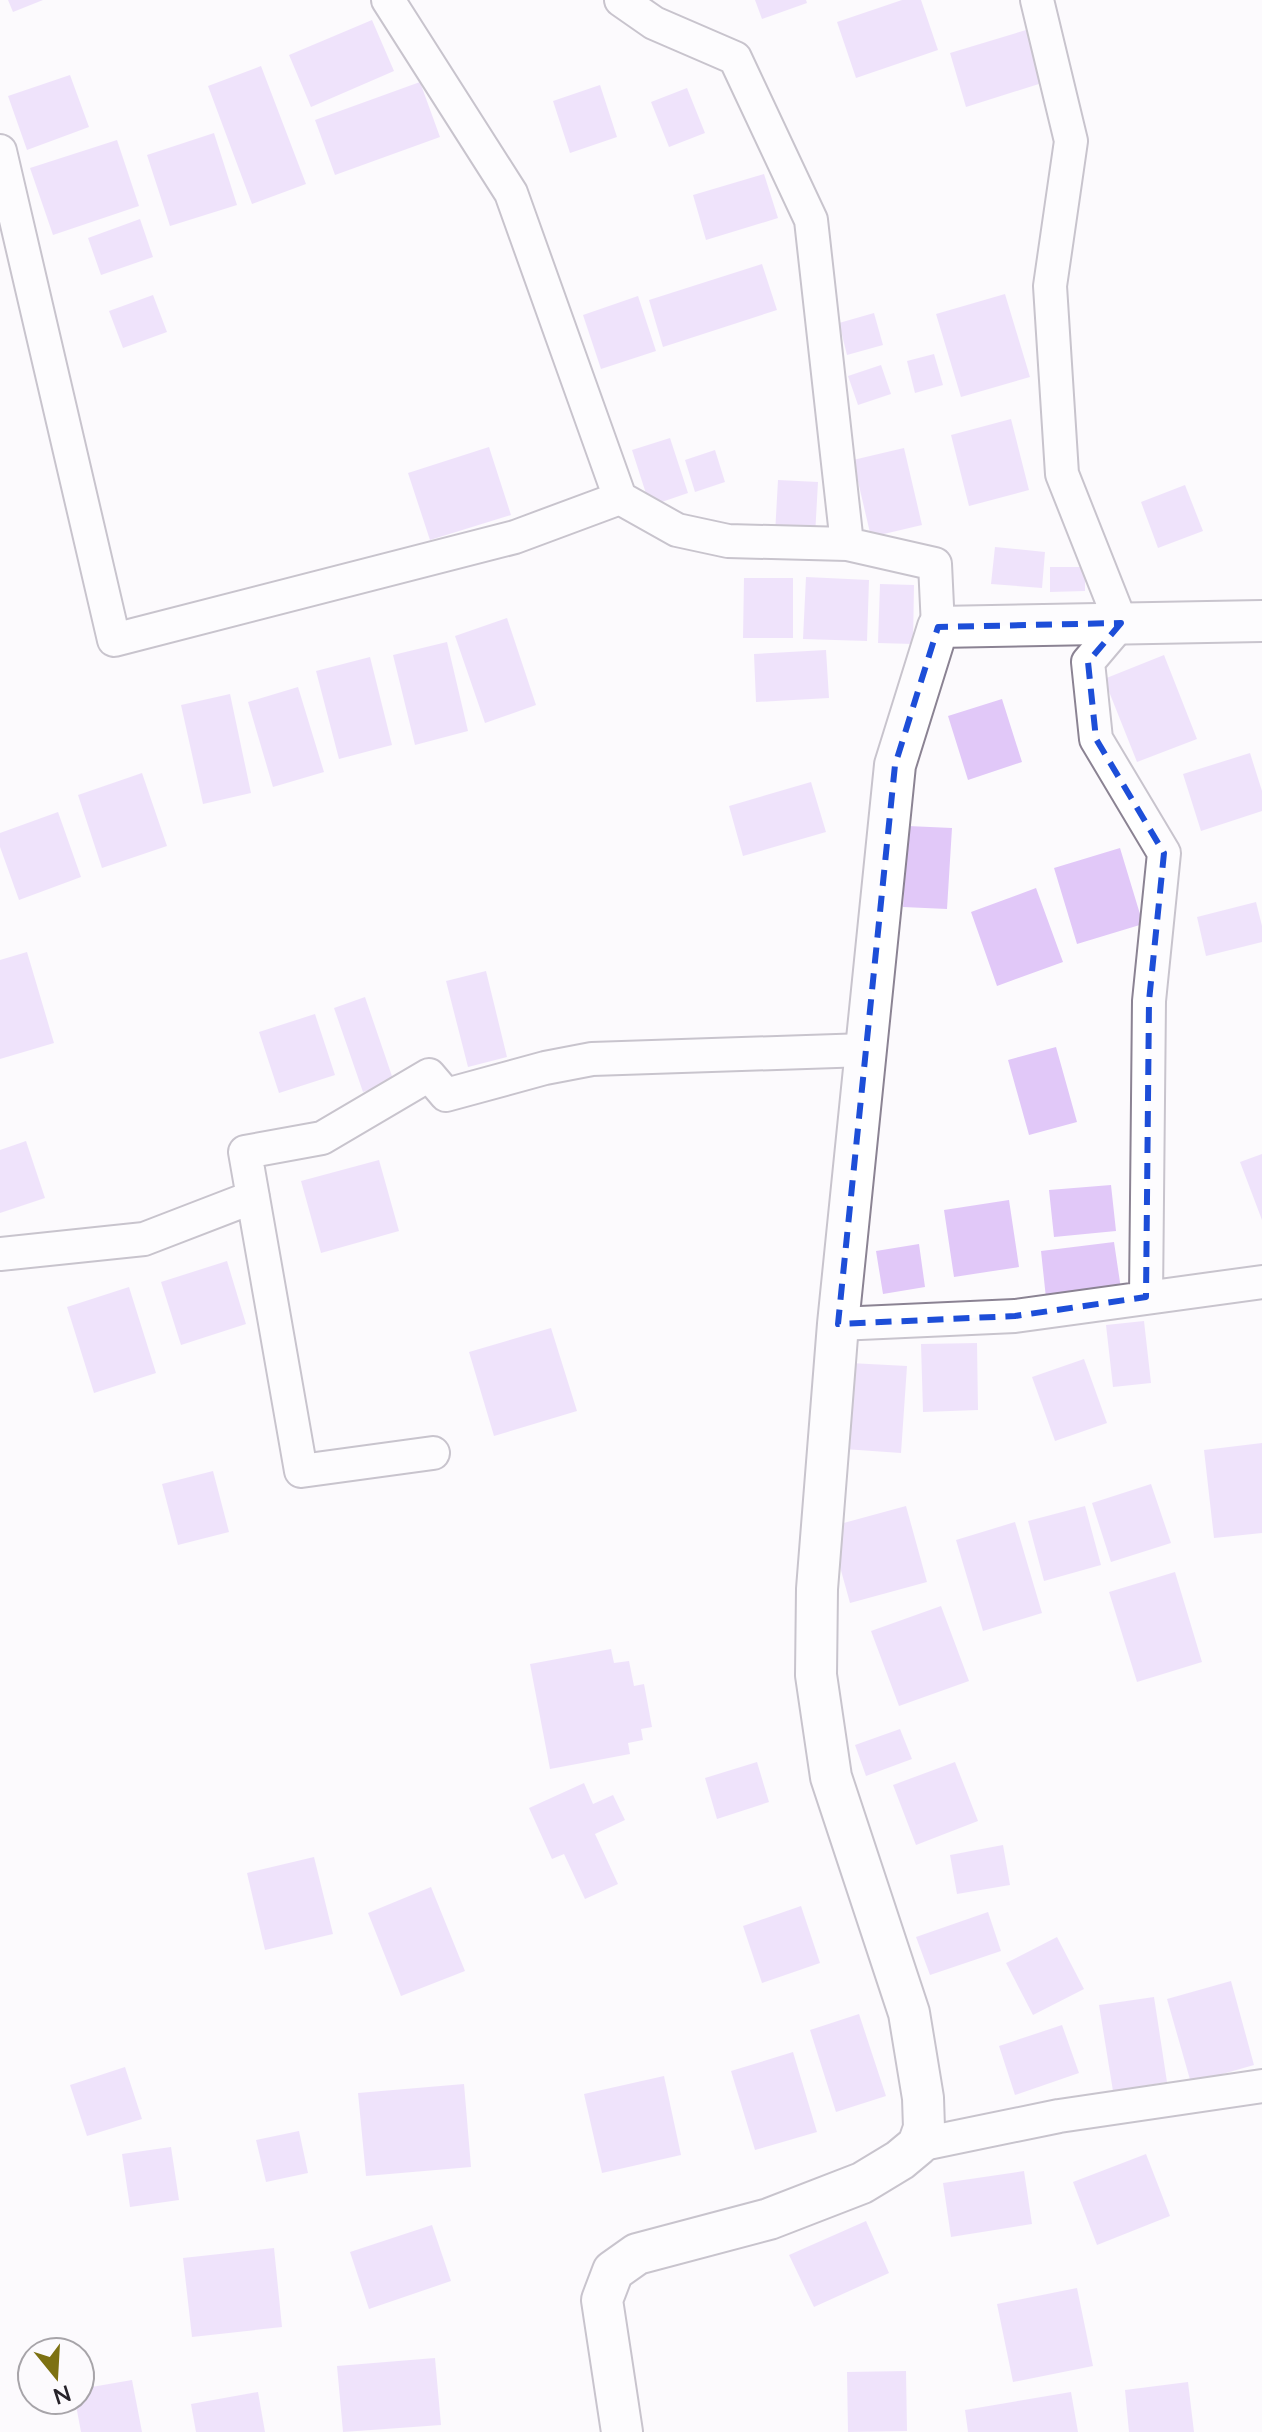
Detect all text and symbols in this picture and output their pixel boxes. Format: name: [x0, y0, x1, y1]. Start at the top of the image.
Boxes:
north arrow: [16, 2336, 96, 2416]
text: N: [50, 2380, 75, 2411]

